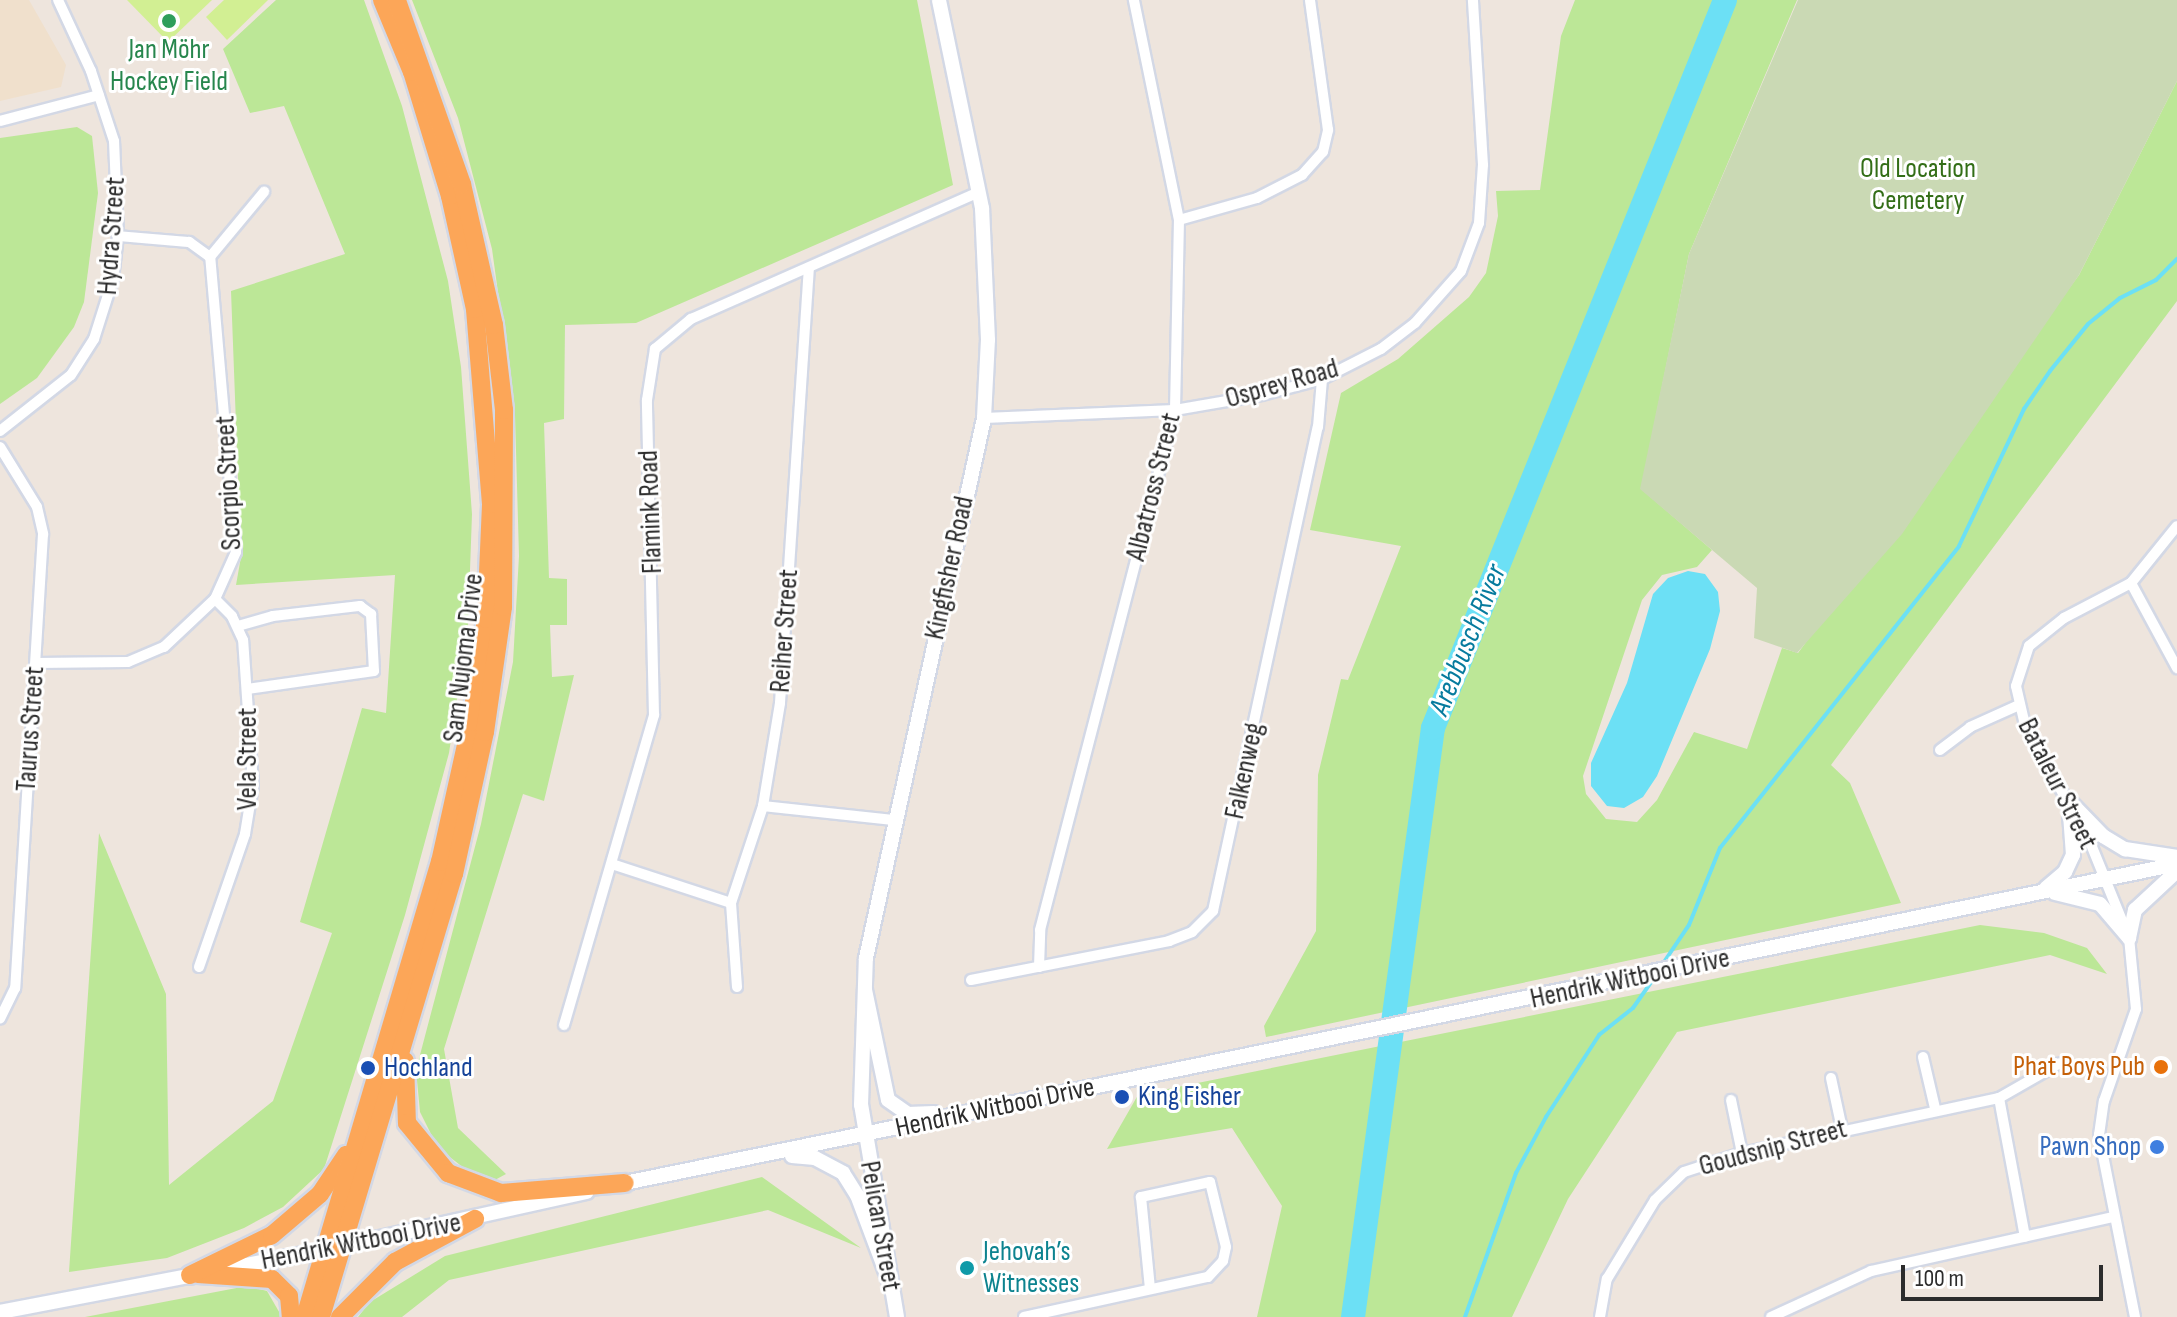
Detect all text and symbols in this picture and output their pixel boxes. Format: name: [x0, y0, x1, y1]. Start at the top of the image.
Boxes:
marker: Jan Möhr Hockey Field: [160, 12, 178, 30]
place label: Jan Möhr Hockey Field: [110, 33, 228, 99]
park label: Old Location Cemetery: [1860, 152, 1976, 218]
street label: Hydra Street: [91, 176, 133, 296]
street label: Osprey Road: [1222, 352, 1342, 416]
street label: Albatross Street: [1119, 410, 1189, 564]
street label: Scorpio Street: [209, 415, 249, 551]
street label: Flamink Road: [632, 450, 670, 574]
street label: Kingfisher Road: [918, 493, 982, 643]
water label: Arebbusch River: [1421, 559, 1515, 721]
street label: Reiher Street: [764, 568, 806, 694]
street label: Sam Nujoma Drive: [437, 572, 491, 744]
street label: Taurus Street: [10, 665, 52, 793]
street label: Vela Street: [231, 708, 265, 810]
street label: Bataleur Street: [2010, 713, 2104, 855]
street label: Falkenweg: [1218, 720, 1272, 822]
street label: Hendrik Witbooi Drive: [1527, 941, 1733, 1017]
place label: Phat Boys Pub: [2013, 1050, 2145, 1084]
place label: Hochland: [384, 1051, 473, 1085]
marker: Phat Boys Pub: [2152, 1058, 2170, 1076]
marker: Hochland: [359, 1059, 377, 1077]
street label: Hendrik Witbooi Drive: [892, 1070, 1098, 1146]
place label: King Fisher: [1138, 1080, 1241, 1114]
marker: King Fisher: [1113, 1088, 1131, 1106]
street label: Goudsnip Street: [1696, 1112, 1850, 1184]
place label: Pawn Shop: [2040, 1130, 2141, 1164]
marker: Pawn Shop: [2148, 1138, 2166, 1156]
street label: Pelican Street: [852, 1158, 908, 1294]
street label: Hendrik Witbooi Drive: [258, 1206, 464, 1278]
place label: Jehovah’s Witnesses: [983, 1235, 1079, 1301]
scale bar: [1905, 1249, 2107, 1299]
marker: Jehovah’s Witnesses: [958, 1259, 976, 1277]
text: 100 m: [1915, 1264, 1964, 1293]

